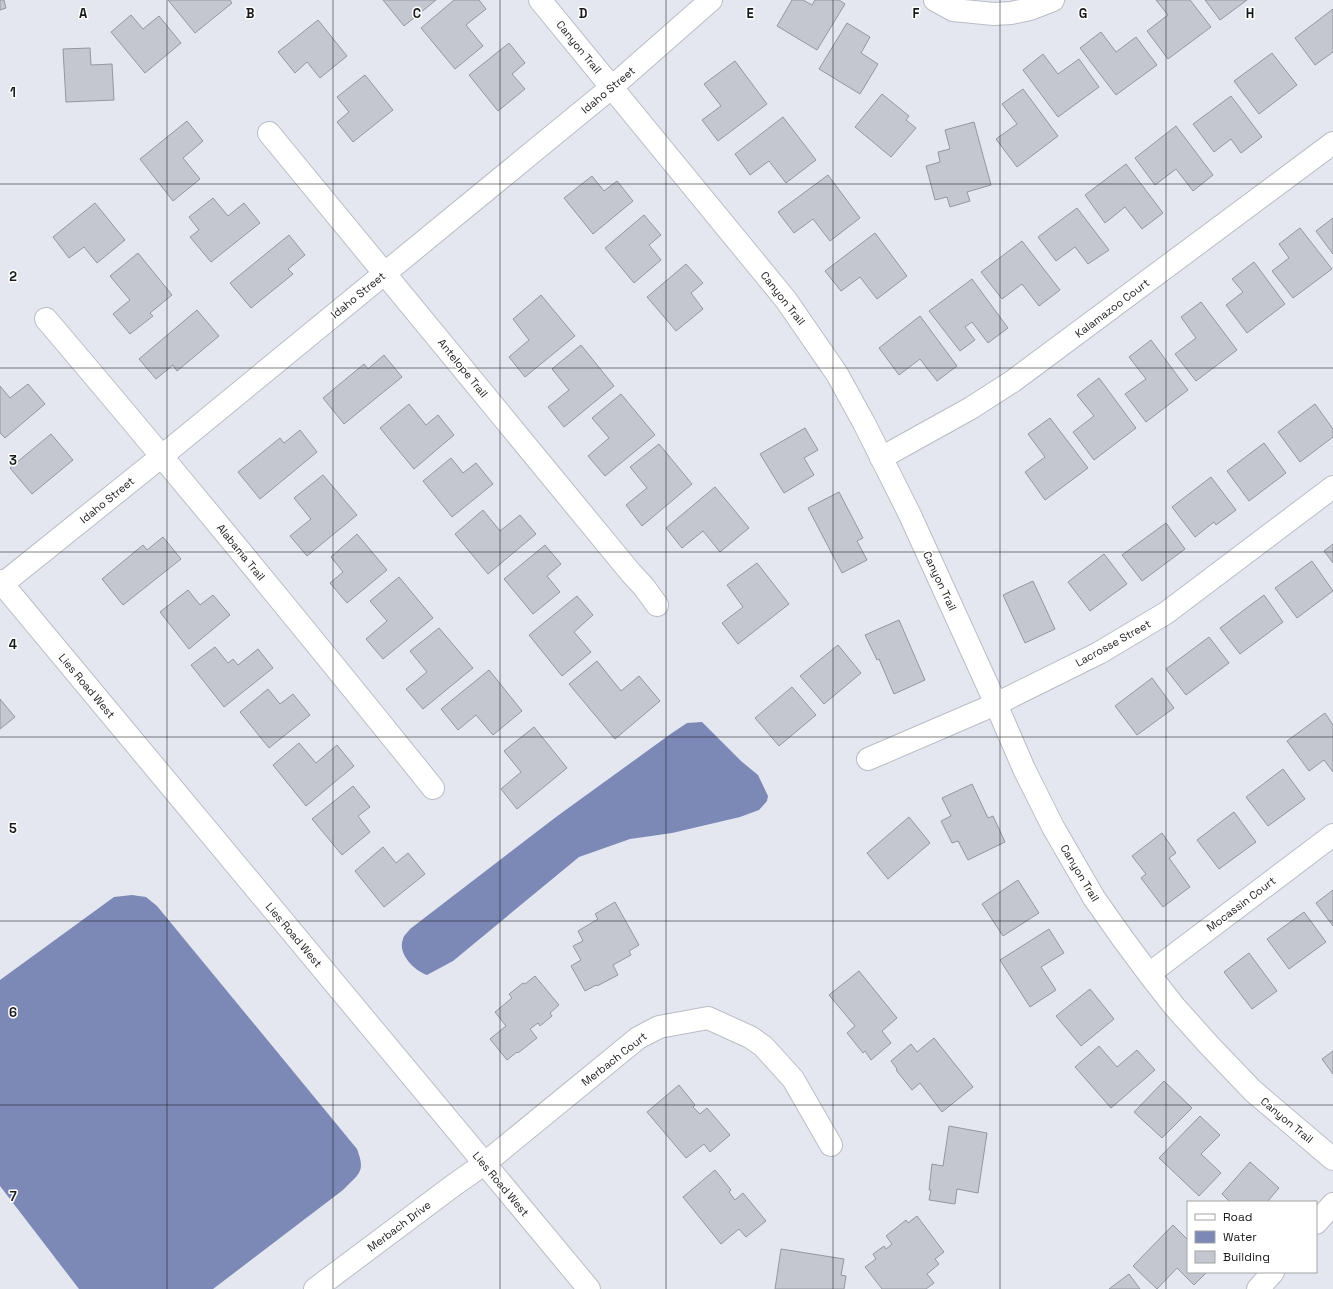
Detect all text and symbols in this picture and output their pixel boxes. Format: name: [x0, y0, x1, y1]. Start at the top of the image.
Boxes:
text: A: [79, 5, 88, 22]
text: B: [246, 5, 255, 22]
text: C: [413, 5, 421, 22]
text: D: [579, 5, 588, 22]
text: E: [746, 5, 754, 22]
text: F: [913, 5, 920, 22]
text: G: [1079, 5, 1087, 22]
text: H: [1246, 5, 1254, 22]
street label: Canyon Trail: [553, 18, 605, 76]
street label: Idaho Street: [578, 63, 638, 117]
text: 1: [10, 84, 16, 101]
text: 2: [9, 268, 17, 285]
street label: Canyon Trail: [758, 268, 808, 328]
street label: Idaho Street: [328, 269, 388, 321]
street label: Kalamazoo Court: [1072, 275, 1152, 341]
street label: Antelope Trail: [435, 336, 491, 400]
text: 3: [9, 452, 17, 469]
street label: Idaho Street: [77, 474, 137, 526]
street label: Alabama Trail: [214, 521, 268, 583]
street label: Canyon Trail: [920, 549, 960, 613]
street label: Lacrosse Street: [1073, 617, 1153, 669]
text: 4: [9, 636, 17, 653]
street label: Lies Road West: [56, 651, 118, 721]
text: 5: [9, 820, 17, 837]
street label: Canyon Trail: [1057, 842, 1103, 904]
street label: Mocassin Court: [1204, 873, 1278, 935]
street label: Lies Road West: [263, 900, 325, 970]
text: 6: [9, 1004, 17, 1021]
street label: Merbach Court: [578, 1029, 650, 1089]
street label: Canyon Trail: [1258, 1094, 1316, 1146]
street label: Lies Road West: [470, 1149, 532, 1219]
text: 7: [9, 1188, 17, 1205]
street label: Merbach Drive: [364, 1198, 434, 1254]
legend: [1187, 1201, 1317, 1273]
text: Road: [1223, 1209, 1252, 1225]
text: Water: [1223, 1229, 1257, 1245]
text: Building: [1223, 1249, 1270, 1265]

